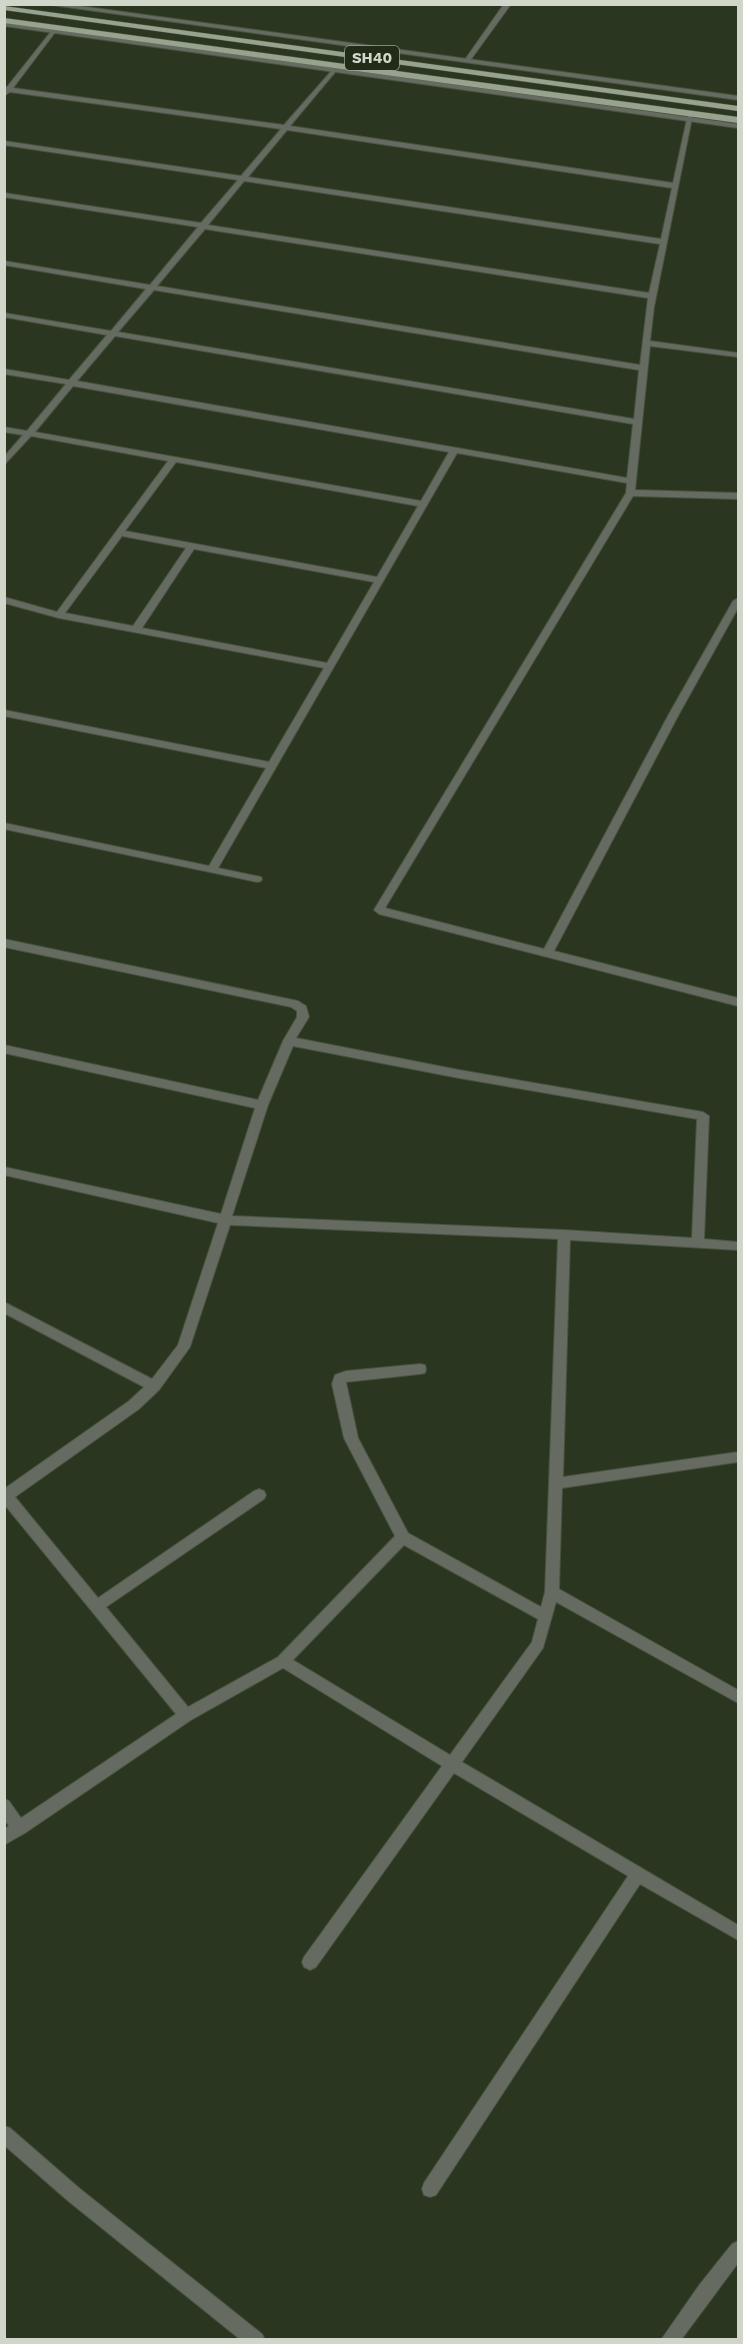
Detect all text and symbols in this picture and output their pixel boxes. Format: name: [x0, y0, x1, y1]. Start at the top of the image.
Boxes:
road number: SH40: [345, 46, 399, 70]

